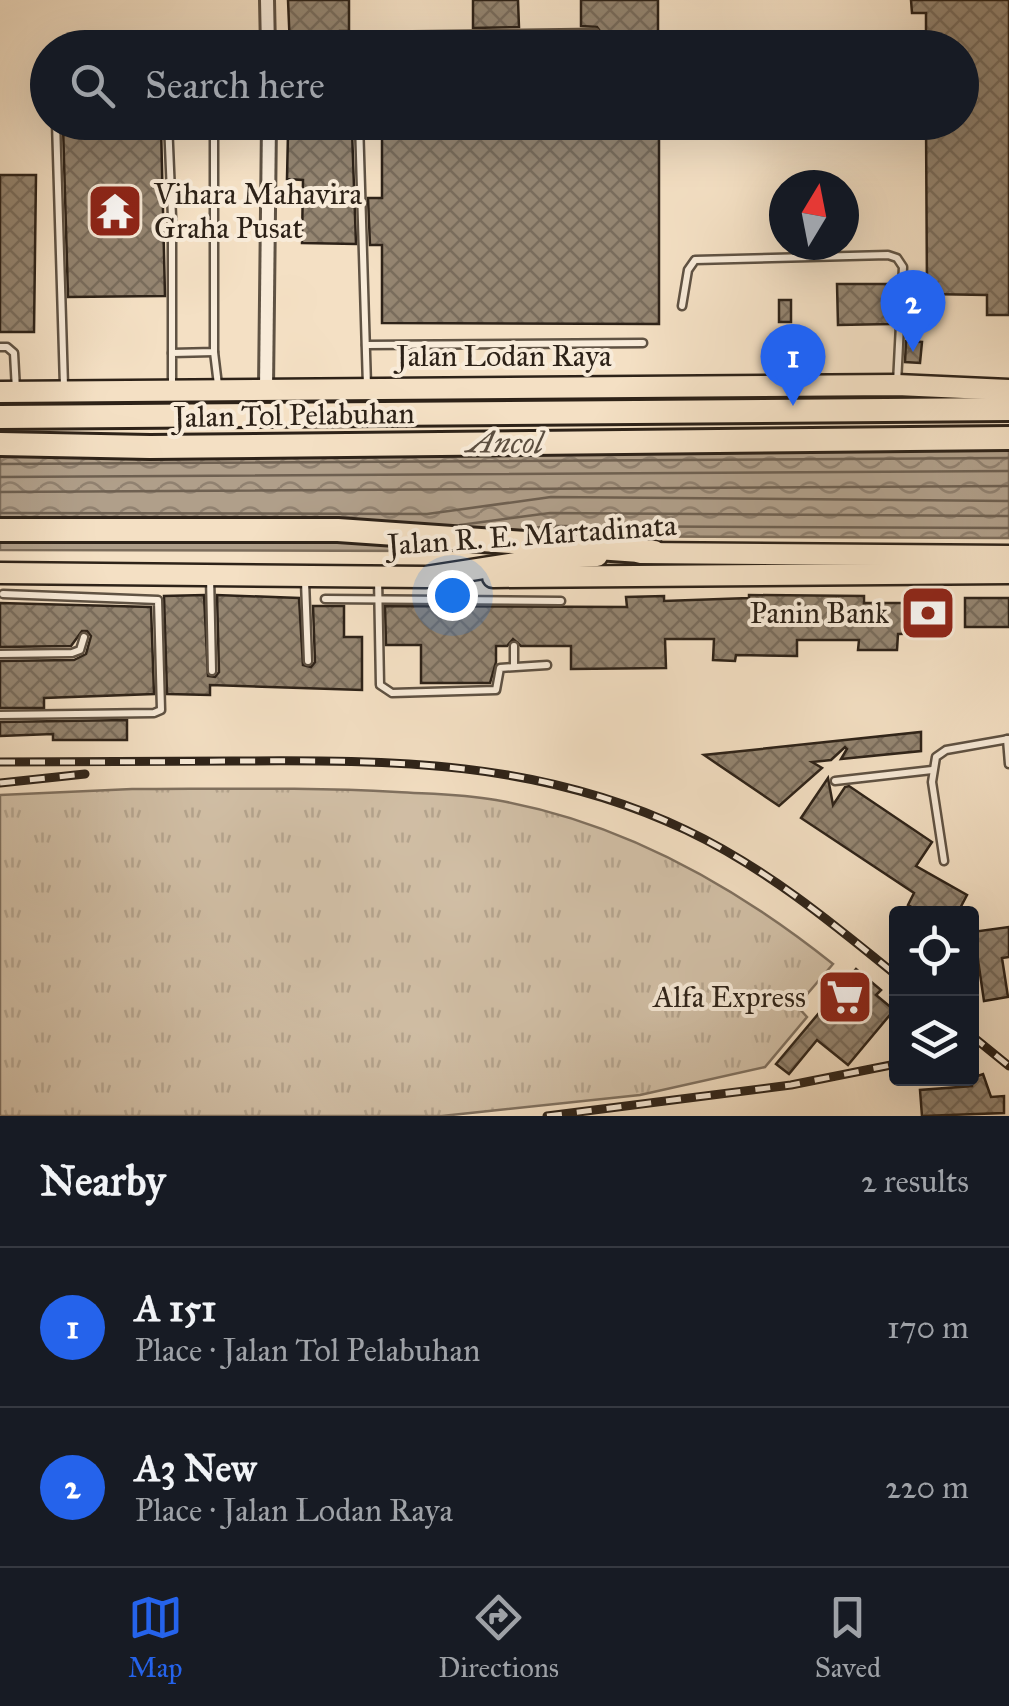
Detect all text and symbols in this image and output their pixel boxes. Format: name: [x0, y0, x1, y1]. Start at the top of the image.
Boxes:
search box: [30, 30, 979, 140]
icon: search: [65, 58, 120, 113]
text: Search here: [145, 62, 325, 108]
north arrow: [769, 170, 859, 260]
place label: Vihara Mahavira Graha Pusat: [153, 176, 362, 246]
temple icon: Vihara Mahavira Graha Pusat: [85, 181, 145, 241]
pin: 2: [880, 270, 946, 352]
pin: 1: [760, 324, 826, 406]
street label: Jalan Lodan Raya: [393, 338, 612, 374]
street label: Jalan Tol Pelabuhan: [170, 395, 415, 435]
water label: Ancol: [464, 422, 546, 463]
street label: Jalan R. E. Martadinata: [383, 507, 678, 563]
your location: [427, 570, 478, 621]
bank icon: Panin Bank: [898, 583, 958, 643]
place label: Panin Bank: [750, 595, 889, 631]
map controls: [889, 906, 979, 1086]
button: locate: [889, 906, 979, 996]
supermarket icon: Alfa Express: [815, 967, 875, 1027]
place label: Alfa Express: [651, 979, 806, 1015]
button: layers: [889, 996, 979, 1086]
text: Nearby: [40, 1155, 165, 1207]
text: 2 results: [861, 1162, 969, 1201]
text: A 151: [135, 1285, 216, 1331]
text: 1: [66, 1308, 79, 1347]
text: 170 m: [887, 1308, 969, 1347]
text: Place · Jalan Tol Pelabuhan: [135, 1331, 480, 1370]
text: A3 New: [135, 1445, 256, 1491]
text: 2: [65, 1468, 80, 1507]
text: 220 m: [885, 1468, 969, 1507]
text: Place · Jalan Lodan Raya: [135, 1491, 453, 1530]
tab: Map: [128, 1590, 183, 1685]
tab: Directions: [438, 1590, 559, 1685]
tab: Saved: [815, 1590, 881, 1685]

